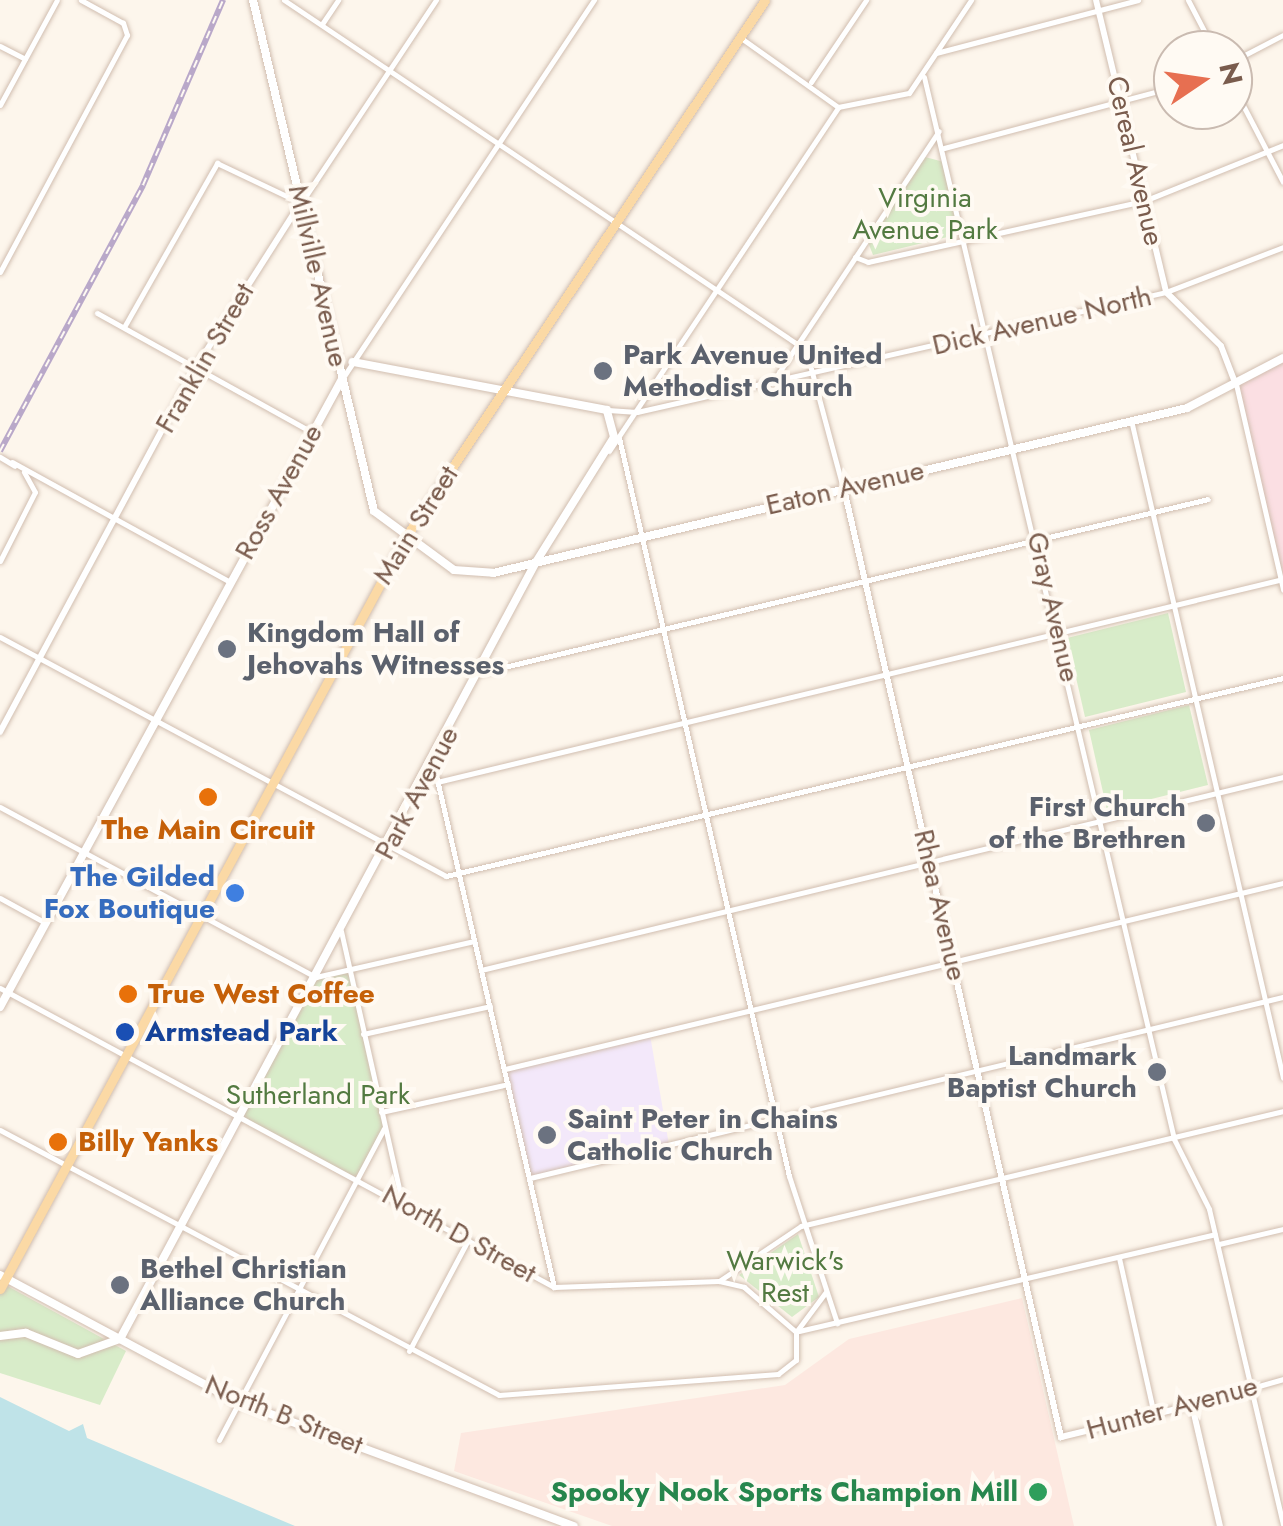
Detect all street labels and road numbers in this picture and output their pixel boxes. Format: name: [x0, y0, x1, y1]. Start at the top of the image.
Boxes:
street label: Cereal Avenue: [1099, 73, 1171, 249]
street label: Millville Avenue: [281, 182, 355, 370]
street label: Franklin Street: [149, 277, 261, 439]
street label: Dick Avenue North: [929, 279, 1155, 363]
street label: Ross Avenue: [228, 419, 330, 565]
street label: Eaton Avenue: [763, 453, 927, 523]
street label: Main Street: [366, 460, 466, 590]
street label: Gray Avenue: [1019, 529, 1087, 685]
street label: Park Avenue: [368, 721, 466, 865]
street label: Rhea Avenue: [906, 826, 974, 984]
street label: North D Street: [376, 1178, 542, 1290]
street label: North B Street: [200, 1368, 368, 1462]
street label: Hunter Avenue: [1083, 1369, 1261, 1447]

